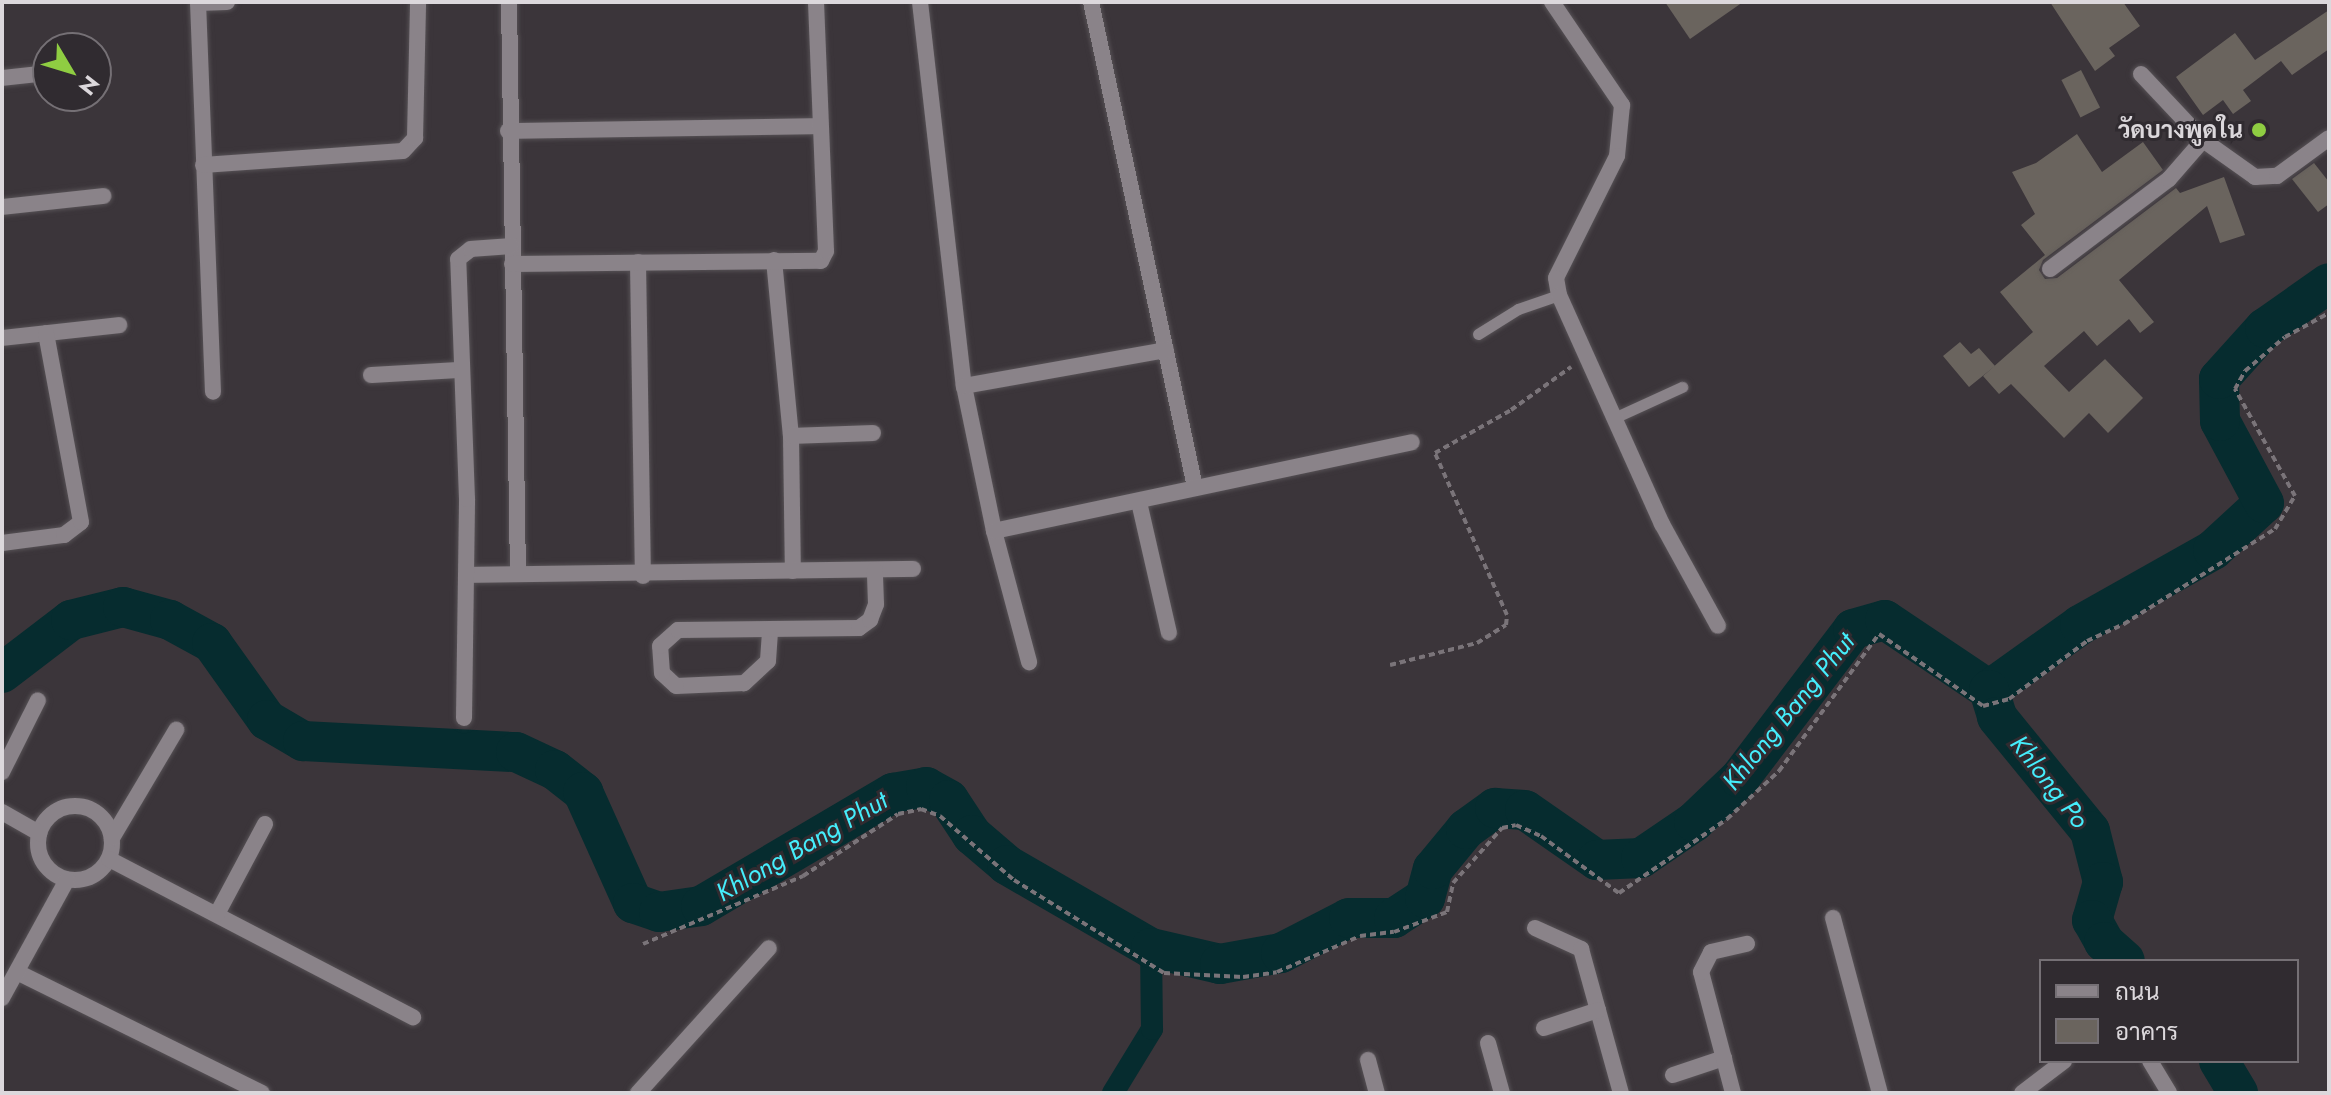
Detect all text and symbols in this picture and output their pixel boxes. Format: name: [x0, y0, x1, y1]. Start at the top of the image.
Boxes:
north arrow: [32, 32, 112, 112]
text: N: [71, 69, 107, 102]
place label: วัดบางพูดใน: [2118, 116, 2243, 144]
marker: วัดบางพูดใน: [2250, 121, 2268, 139]
water label: Khlong Bang Phut: [1716, 627, 1862, 797]
water label: Khlong Po: [2003, 729, 2095, 835]
water label: Khlong Bang Phut: [711, 785, 893, 909]
legend: [2039, 959, 2299, 1063]
text: ถนน: [2115, 974, 2160, 1009]
text: อาคาร: [2115, 1014, 2178, 1049]

